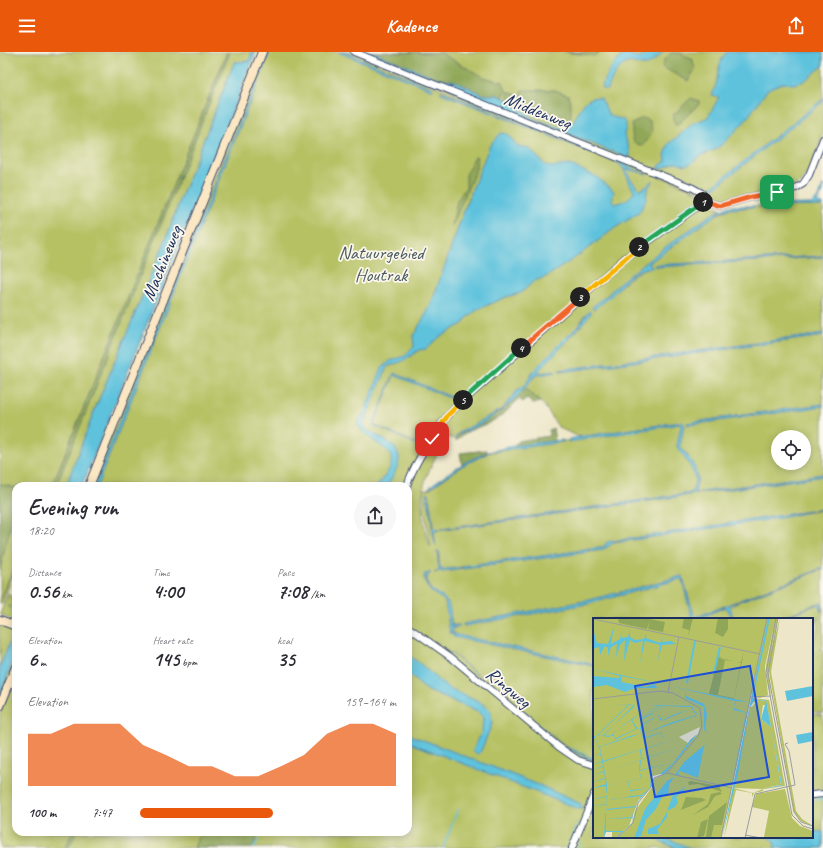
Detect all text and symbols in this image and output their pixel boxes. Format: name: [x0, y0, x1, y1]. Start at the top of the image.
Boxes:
icon: menu: [16, 15, 38, 37]
text: Kadence: [386, 15, 437, 37]
icon: share: [785, 15, 807, 37]
street label: Middenweg: [501, 87, 576, 136]
pin: [760, 175, 794, 209]
icon: arrive: [766, 181, 788, 203]
pin: 1: [693, 192, 713, 212]
text: 1: [701, 195, 705, 209]
street label: Machineweg: [136, 221, 188, 304]
pin: 2: [629, 237, 649, 257]
text: 2: [637, 240, 641, 254]
park label: Natuurgebied Houtrak: [338, 241, 427, 287]
pin: 3: [570, 287, 590, 307]
text: 3: [578, 290, 582, 304]
pin: 4: [511, 338, 531, 358]
text: 4: [519, 341, 523, 355]
pin: 5: [453, 390, 473, 410]
text: 5: [461, 393, 465, 407]
pin: [415, 422, 449, 456]
icon: check: [421, 428, 443, 450]
map controls: [771, 430, 811, 470]
button: locate: [771, 430, 811, 470]
text: Evening run: [28, 494, 118, 522]
button: share: [354, 495, 396, 537]
text: 18:20: [28, 523, 54, 539]
text: Distance: [28, 565, 61, 579]
text: Time: [153, 565, 170, 579]
text: Pace: [277, 565, 294, 579]
text: 0.56: [28, 579, 59, 604]
text: 4:00: [153, 579, 184, 604]
text: 7:08: [277, 579, 308, 604]
text: km: [59, 587, 72, 601]
text: /km: [308, 587, 325, 601]
inset map: [593, 618, 813, 838]
text: Elevation: [28, 633, 62, 647]
text: Heart rate: [153, 633, 193, 647]
text: kcal: [277, 633, 292, 647]
text: 6: [28, 647, 37, 672]
text: 145: [153, 647, 179, 672]
text: 35: [277, 647, 295, 672]
text: m: [37, 655, 46, 669]
text: bpm: [179, 655, 197, 669]
street label: Ringweg: [481, 662, 537, 714]
text: Elevation: [28, 694, 68, 710]
text: 159–164 m: [345, 694, 396, 710]
text: 100 m: [28, 805, 56, 821]
text: 7:47: [92, 805, 112, 821]

